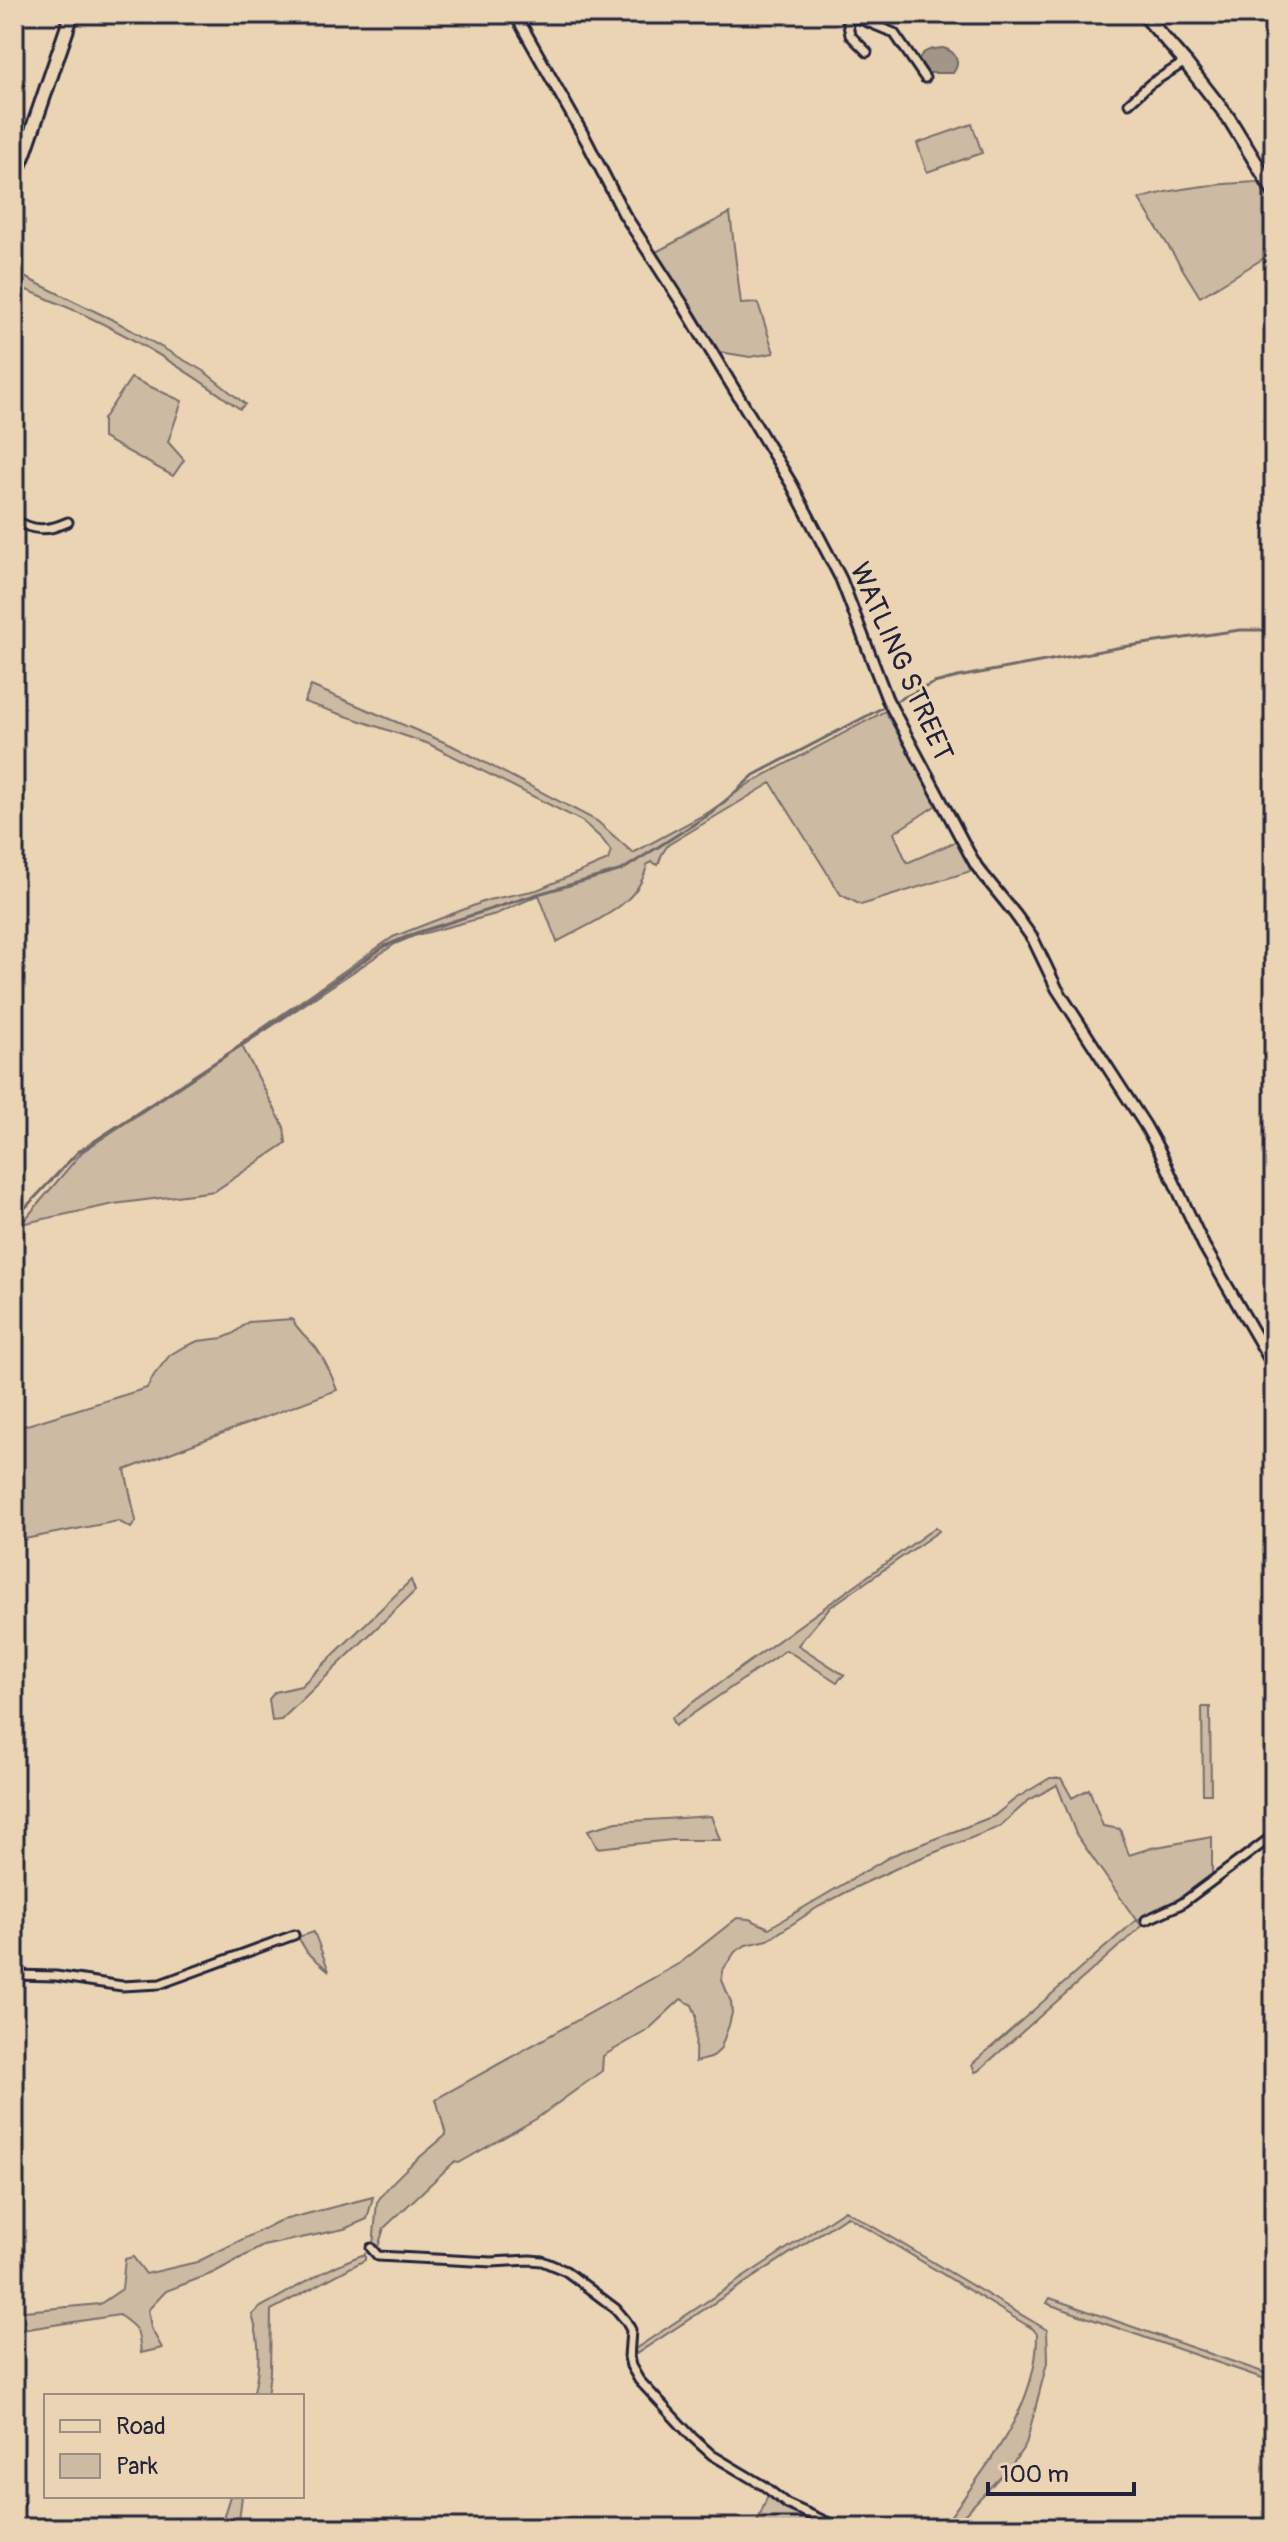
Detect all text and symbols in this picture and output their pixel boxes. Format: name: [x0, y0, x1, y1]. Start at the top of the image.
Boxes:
street label: WATLING STREET: [842, 557, 960, 767]
legend: [44, 2394, 304, 2498]
text: Road: [116, 2412, 166, 2441]
scale bar: [988, 2446, 1134, 2496]
text: Park: [116, 2452, 158, 2481]
text: 100 m: [1000, 2460, 1069, 2489]

